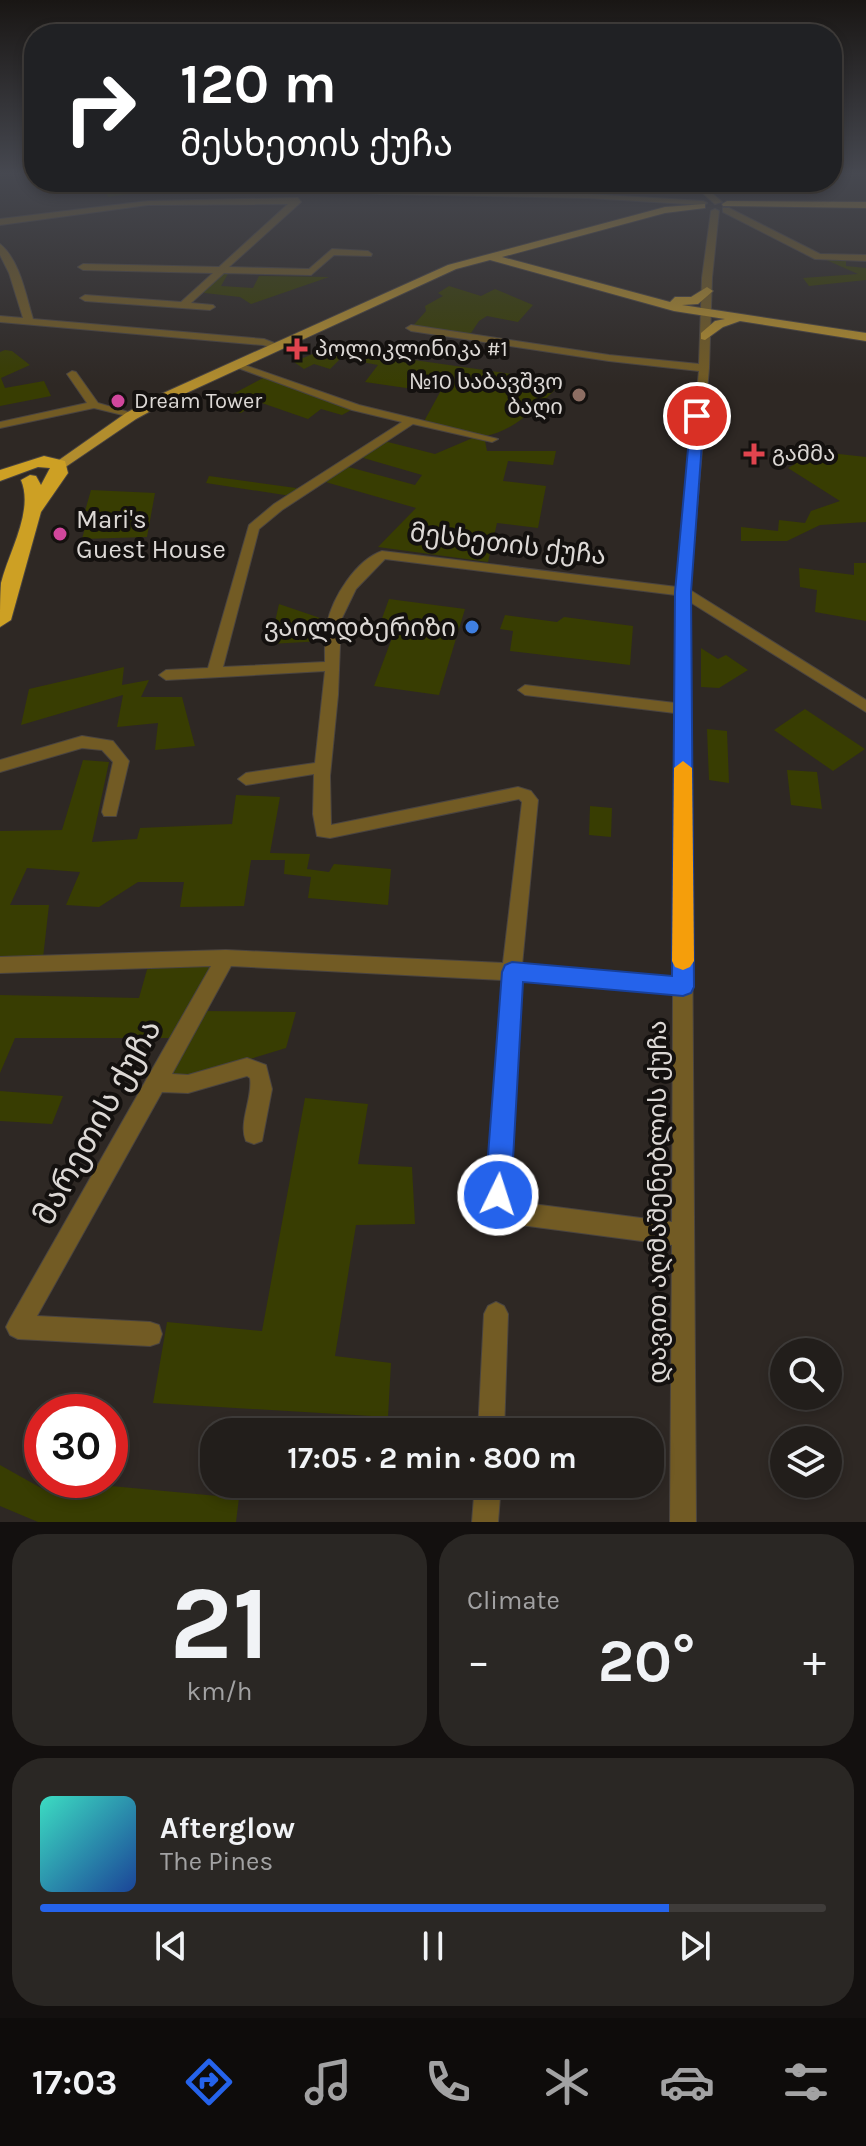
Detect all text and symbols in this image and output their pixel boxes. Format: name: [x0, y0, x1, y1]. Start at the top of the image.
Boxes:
text: 120 m: [180, 51, 337, 116]
icon: right: [48, 56, 152, 160]
text: მესხეთის ქუჩა: [180, 123, 453, 165]
place label: პოლიკლინიკა #1: [315, 336, 508, 362]
marker: პოლიკლინიკა #1: [286, 338, 308, 360]
place label: №10 საბავშვო ბაღი: [409, 369, 563, 420]
pin: [663, 382, 731, 450]
marker: №10 საბავშვო ბაღი: [570, 386, 588, 404]
place label: Dream Tower: [134, 388, 262, 414]
marker: Dream Tower: [109, 392, 127, 410]
icon: arrive: [675, 394, 719, 438]
place label: გამმა: [772, 441, 835, 467]
marker: გამმა: [743, 443, 765, 465]
place label: Mari's Guest House: [76, 504, 226, 565]
street label: მესხეთის ქუჩა: [408, 517, 608, 571]
marker: Mari's Guest House: [51, 525, 69, 543]
place label: ვაილდბერიზი: [264, 612, 456, 643]
marker: ვაილდბერიზი: [463, 618, 481, 636]
street label: მარეთის ქუჩა: [25, 1013, 169, 1231]
street label: დავით აღმაშენებლის ქუჩა: [642, 1020, 673, 1384]
position arrow: [456, 1153, 540, 1237]
map controls: [770, 1338, 842, 1498]
button: search: [770, 1338, 842, 1410]
speed limit sign: 30: [24, 1394, 128, 1498]
button: layers: [770, 1426, 842, 1498]
text: 17:05 · 2 min · 800 m: [287, 1440, 577, 1476]
text: 21: [170, 1563, 270, 1684]
text: Climate: [467, 1585, 560, 1616]
text: 20°: [598, 1626, 695, 1696]
text: −: [467, 1636, 490, 1687]
text: +: [803, 1636, 826, 1687]
text: km/h: [187, 1676, 252, 1707]
text: Afterglow: [160, 1810, 295, 1846]
text: The Pines: [160, 1846, 273, 1877]
icon: previous: [149, 1924, 193, 1968]
icon: pause: [411, 1924, 455, 1968]
icon: next: [673, 1924, 717, 1968]
icon: directions: [181, 2054, 237, 2110]
icon: music: [300, 2054, 356, 2110]
icon: phone: [420, 2054, 476, 2110]
icon: climate: [539, 2054, 595, 2110]
icon: car: [659, 2054, 715, 2110]
icon: filters: [778, 2054, 834, 2110]
text: 17:03: [32, 2061, 117, 2103]

